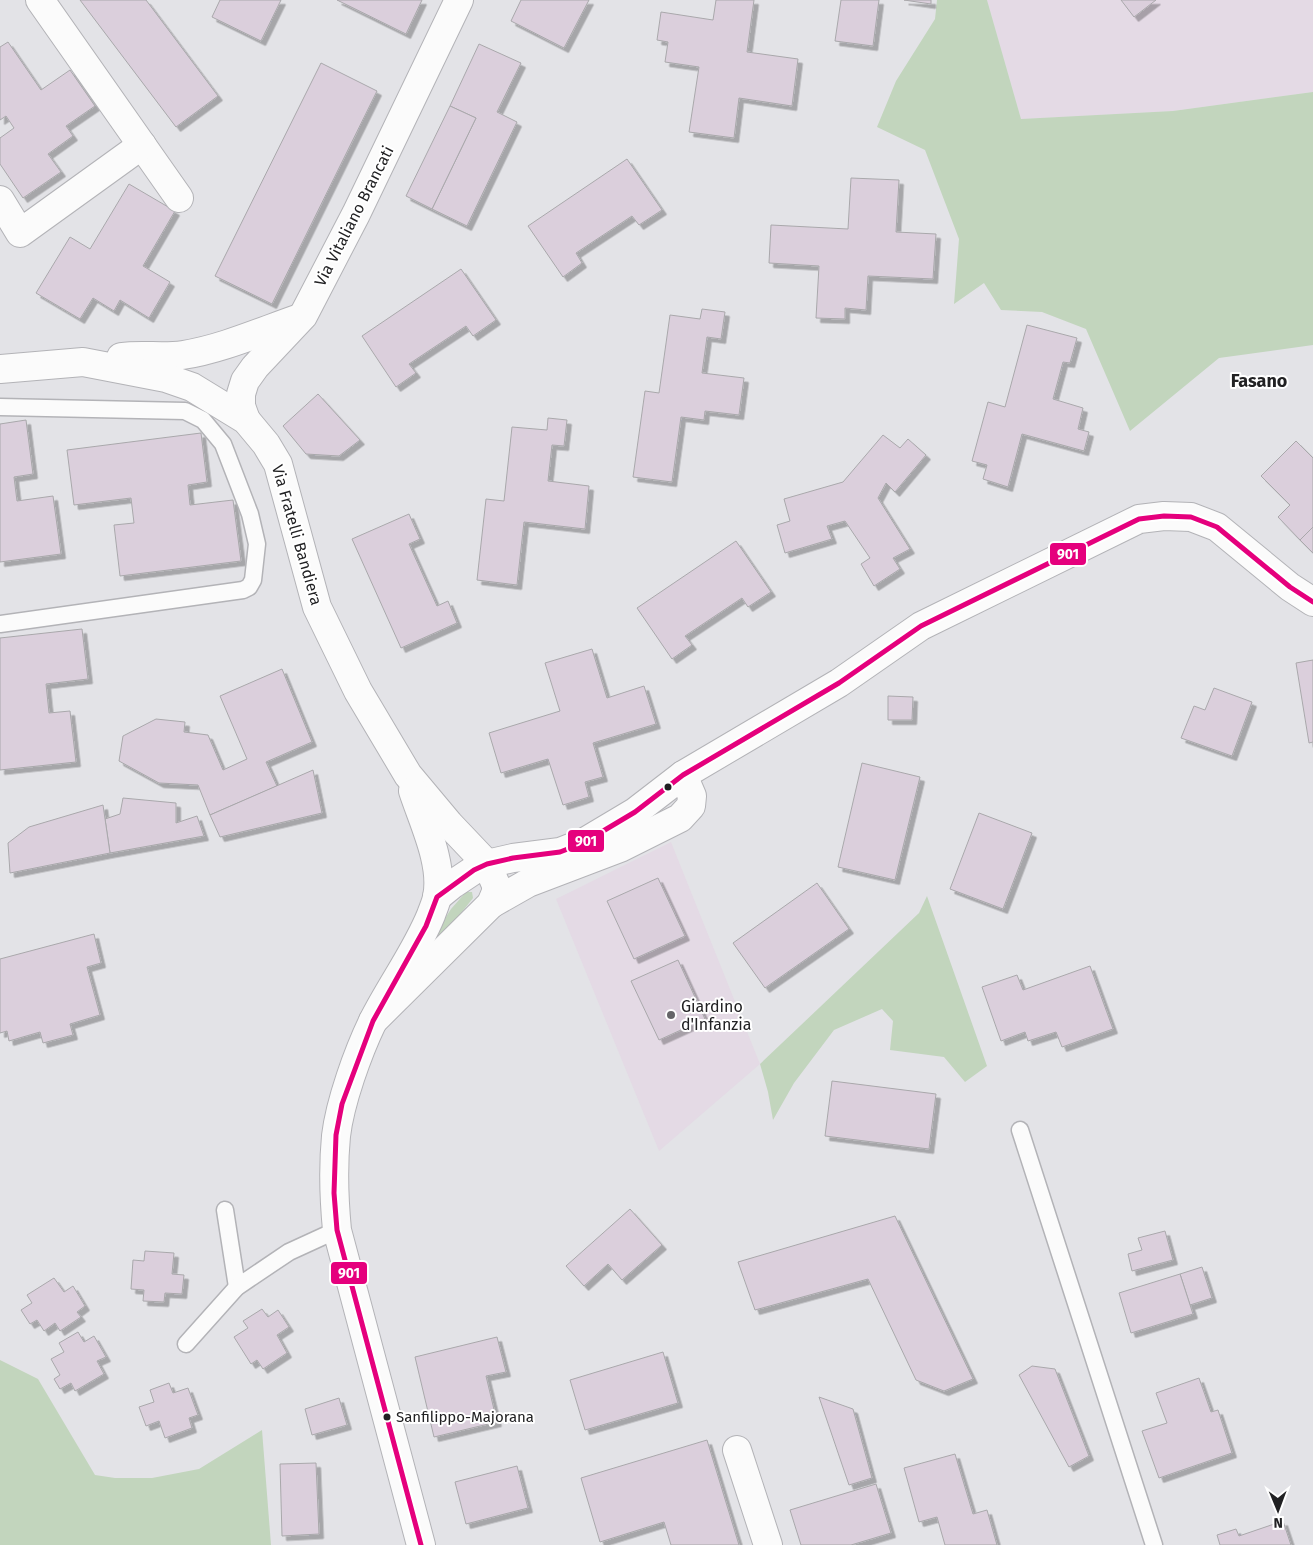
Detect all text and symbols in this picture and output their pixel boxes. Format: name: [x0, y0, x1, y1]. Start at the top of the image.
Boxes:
street label: Via Vitaliano Brancati: [310, 143, 398, 289]
district label: Fasano: [1231, 370, 1287, 392]
street label: Via Fratelli Bandiera: [268, 463, 326, 607]
line badge: 901: [1049, 542, 1087, 566]
text: 901: [1057, 546, 1079, 563]
unlabelled marker: [663, 782, 673, 792]
line badge: 901: [567, 829, 605, 853]
text: 901: [575, 833, 597, 850]
place label: Giardino d'Infanzia: [681, 997, 751, 1034]
marker: Giardino d'Infanzia: [665, 1009, 677, 1021]
line badge: 901: [330, 1261, 368, 1285]
text: 901: [338, 1265, 360, 1282]
place label: Sanfilippo-Majorana: [396, 1408, 534, 1426]
marker: Sanfilippo-Majorana: [382, 1412, 392, 1422]
north arrow: [1253, 1485, 1303, 1535]
text: N: [1273, 1514, 1283, 1531]

